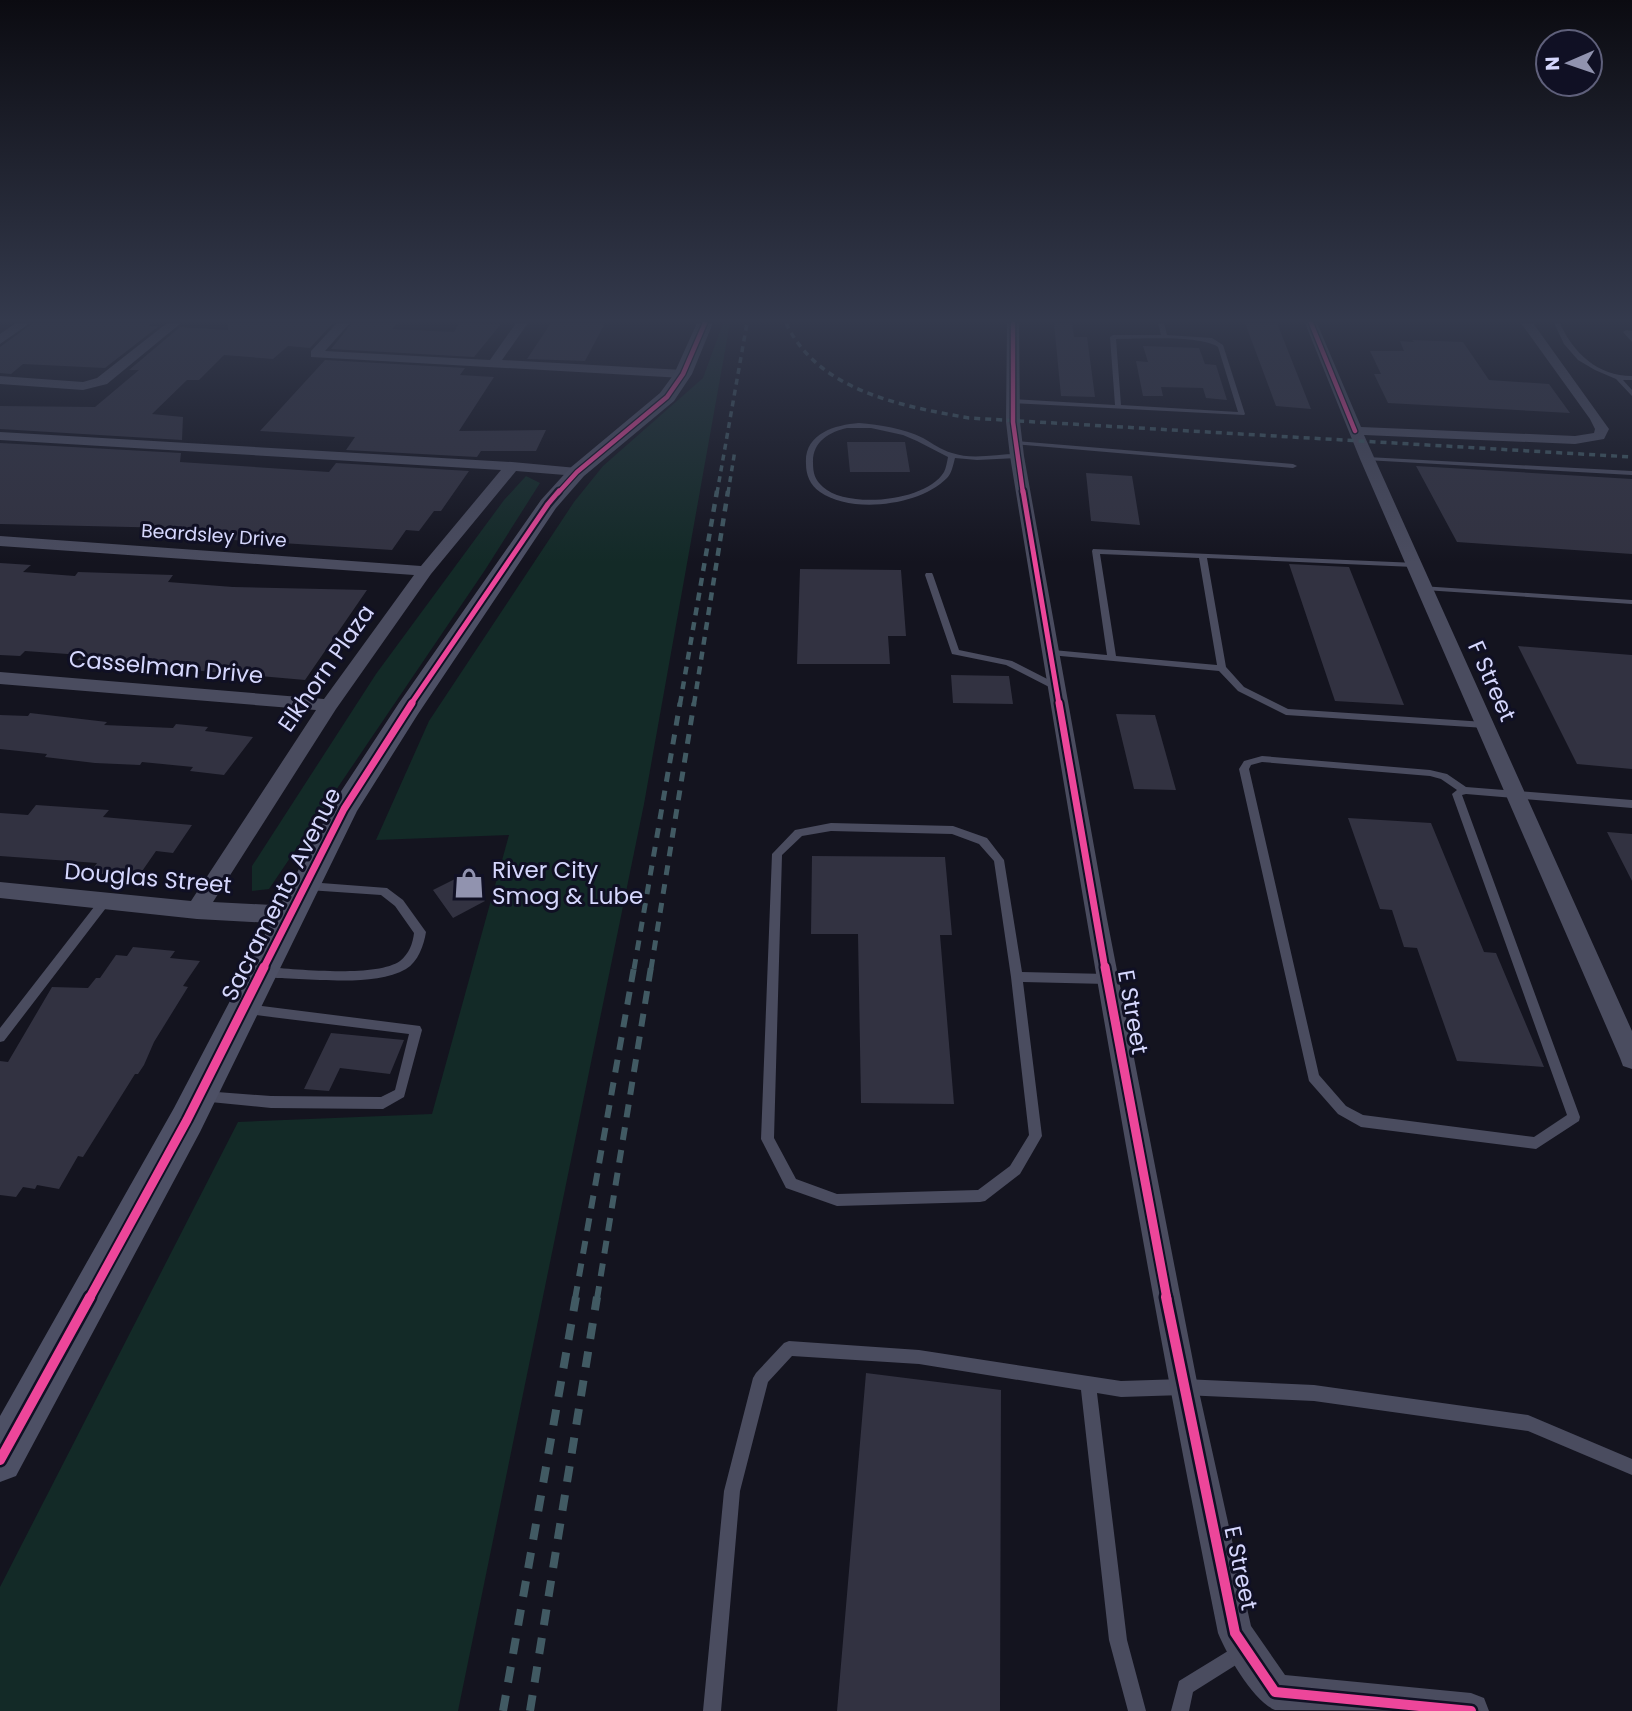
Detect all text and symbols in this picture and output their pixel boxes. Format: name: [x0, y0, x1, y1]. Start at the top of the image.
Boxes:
north arrow: [1534, 28, 1604, 98]
text: N: [1539, 56, 1566, 71]
street label: Beardsley Drive: [140, 517, 288, 554]
street label: Elkhorn Plaza: [270, 598, 382, 738]
street label: F Street: [1460, 636, 1524, 726]
street label: Casselman Drive: [67, 643, 265, 691]
street label: Sacramento Avenue: [213, 782, 349, 1006]
place label: River City Smog & Lube: [492, 854, 643, 912]
street label: Douglas Street: [63, 855, 233, 901]
shop icon: River City Smog & Lube: [452, 866, 486, 900]
street label: E Street: [1110, 967, 1156, 1057]
street label: E Street: [1216, 1523, 1266, 1613]

